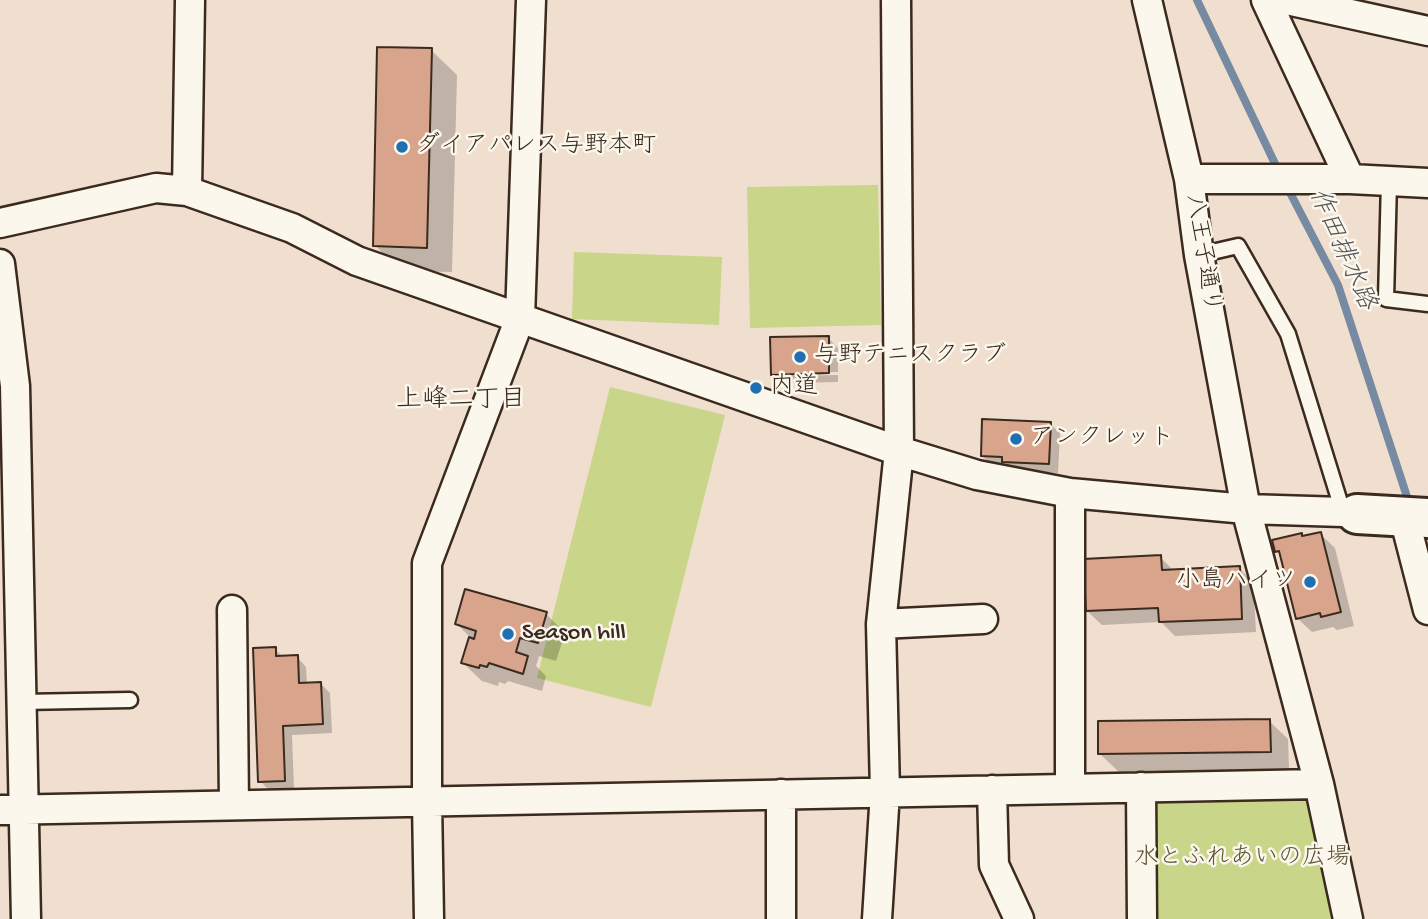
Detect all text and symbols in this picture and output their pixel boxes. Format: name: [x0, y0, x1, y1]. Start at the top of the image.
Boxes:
place label: ダイアパレス与野本町: [416, 133, 656, 161]
marker: ダイアパレス与野本町: [394, 139, 410, 155]
water label: 作田排水路: [1299, 184, 1381, 316]
street label: 八王子通り: [1177, 192, 1225, 316]
place label: 与野テニスクラブ: [814, 343, 1006, 371]
marker: 与野テニスクラブ: [792, 349, 808, 365]
place label: 内道: [770, 374, 818, 402]
marker: 内道: [748, 380, 764, 396]
district label: 上峰二丁目: [396, 386, 526, 418]
place label: アンクレット: [1030, 425, 1174, 453]
marker: アンクレット: [1008, 431, 1024, 447]
place label: 小島ハイツ: [1176, 568, 1296, 596]
marker: 小島ハイツ: [1302, 574, 1318, 590]
place label: Season hill: [522, 620, 626, 648]
marker: Season hill: [500, 626, 516, 642]
park label: 水とふれあいの広場: [1134, 845, 1350, 873]

